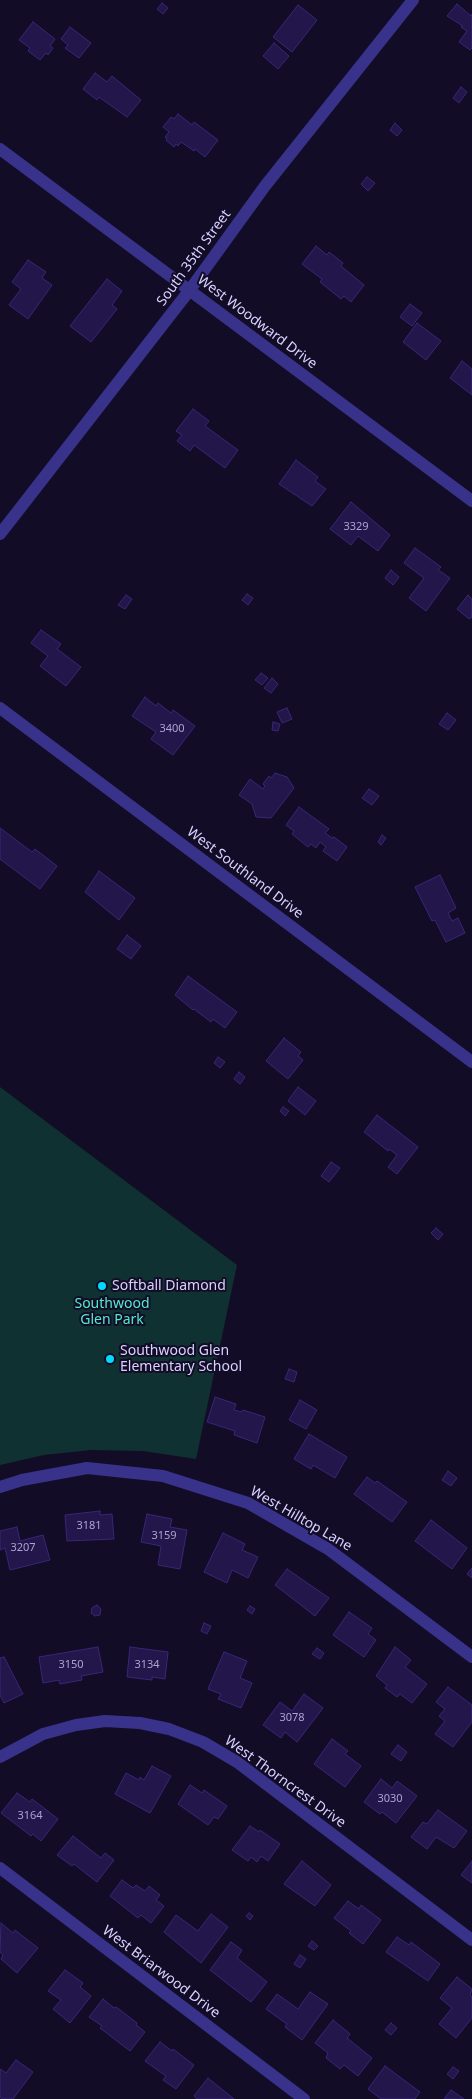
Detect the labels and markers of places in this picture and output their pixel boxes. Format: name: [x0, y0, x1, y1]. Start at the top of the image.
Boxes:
place label: Softball Diamond: [112, 1278, 226, 1294]
marker: Softball Diamond: [96, 1280, 108, 1292]
place label: Southwood Glen Elementary School: [120, 1343, 242, 1375]
marker: Southwood Glen Elementary School: [104, 1353, 116, 1365]

